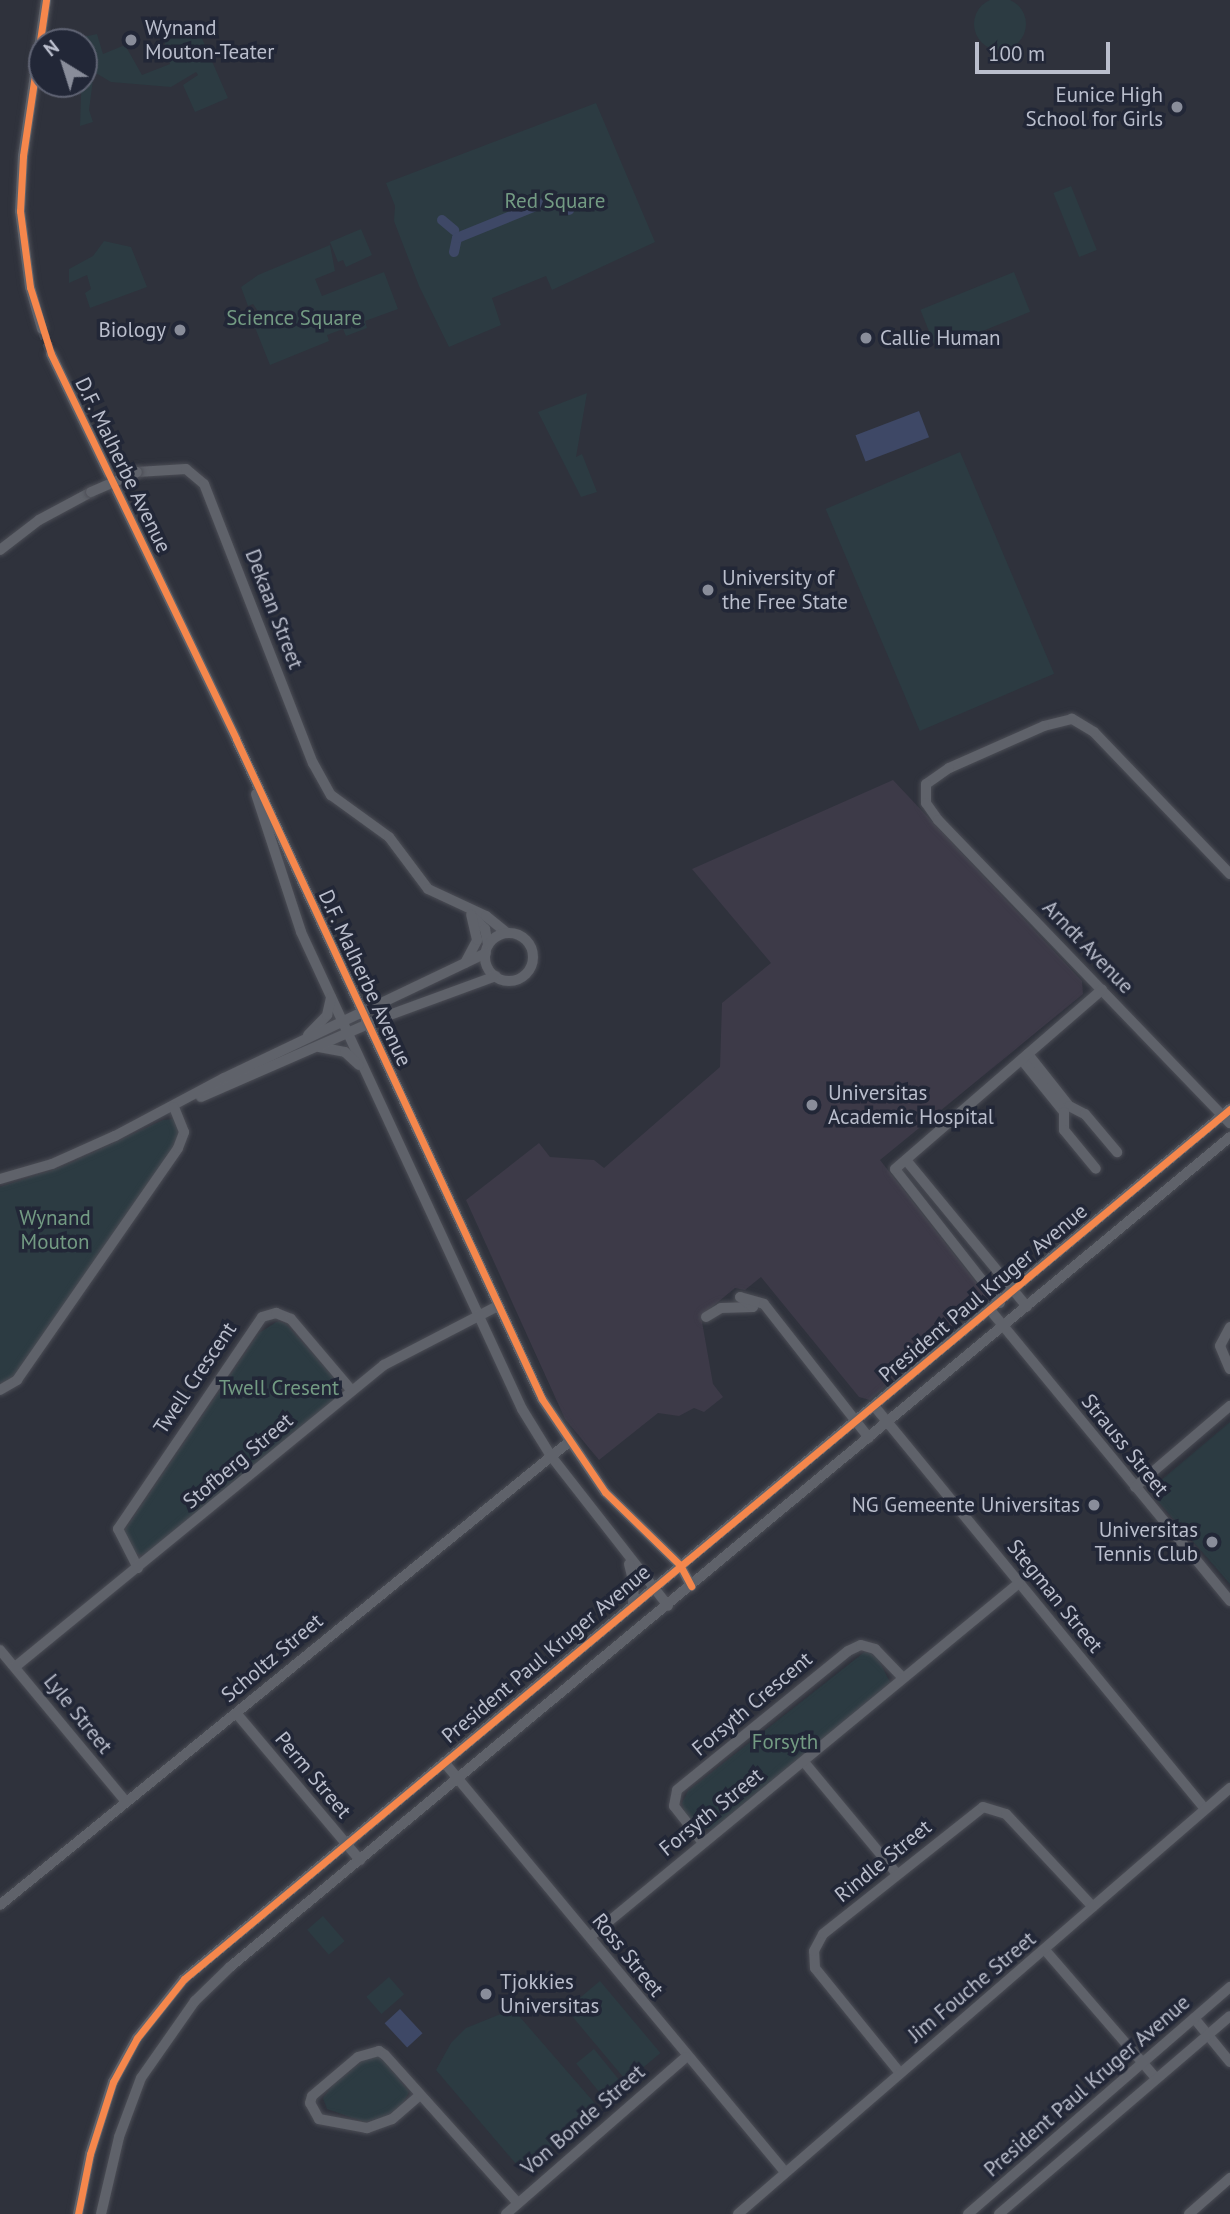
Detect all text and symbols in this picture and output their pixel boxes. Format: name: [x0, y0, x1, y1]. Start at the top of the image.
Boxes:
place label: Wynand Mouton-Teater: [145, 15, 274, 65]
north arrow: [28, 28, 98, 98]
scale bar: [978, 28, 1113, 72]
marker: Wynand Mouton-Teater: [123, 32, 139, 48]
text: N: [39, 35, 64, 61]
text: 100 m: [988, 40, 1045, 67]
place label: Eunice High School for Girls: [1026, 82, 1163, 132]
marker: Eunice High School for Girls: [1169, 99, 1185, 115]
park label: Red Square: [504, 188, 606, 214]
park label: Science Square: [226, 305, 362, 331]
place label: Biology: [98, 317, 166, 343]
marker: Biology: [172, 322, 188, 338]
place label: Callie Human: [880, 325, 1001, 351]
marker: Callie Human: [858, 330, 874, 346]
street label: D.F. Malherbe Avenue: [69, 372, 177, 558]
street label: Dekaan Street: [240, 546, 308, 672]
place label: University of the Free State: [722, 565, 848, 615]
marker: University of the Free State: [700, 582, 716, 598]
street label: D.F. Malherbe Avenue: [313, 885, 417, 1071]
street label: Arndt Avenue: [1037, 895, 1139, 999]
place label: Universitas Academic Hospital: [828, 1080, 994, 1130]
marker: Universitas Academic Hospital: [802, 1095, 822, 1115]
street label: President Paul Kruger Avenue: [873, 1198, 1093, 1388]
park label: Wynand Mouton: [19, 1205, 91, 1255]
street label: Twell Crescent: [148, 1317, 242, 1439]
park label: Twell Cresent: [219, 1375, 339, 1401]
street label: Strauss Street: [1076, 1389, 1174, 1501]
street label: Stofberg Street: [178, 1408, 298, 1514]
place label: NG Gemeente Universitas: [852, 1492, 1080, 1518]
marker: NG Gemeente Universitas: [1086, 1497, 1102, 1513]
place label: Universitas Tennis Club: [1095, 1517, 1198, 1567]
street label: Stegman Street: [1002, 1534, 1108, 1658]
marker: Universitas Tennis Club: [1204, 1534, 1220, 1550]
street label: President Paul Kruger Avenue: [436, 1559, 656, 1749]
street label: Scholtz Street: [216, 1608, 328, 1708]
street label: Forsyth Crescent: [687, 1647, 817, 1761]
street label: Lyle Street: [38, 1669, 118, 1759]
street label: Perm Street: [270, 1727, 356, 1823]
park label: Forsyth: [752, 1729, 818, 1755]
street label: Forsyth Street: [654, 1763, 768, 1861]
street label: Rindle Street: [830, 1814, 936, 1908]
street label: Ross Street: [587, 1908, 669, 2002]
street label: Jim Fouche Street: [903, 1926, 1041, 2048]
place label: Tjokkies Universitas: [500, 1969, 599, 2019]
marker: Tjokkies Universitas: [478, 1986, 494, 2002]
street label: President Paul Kruger Avenue: [979, 1990, 1195, 2182]
street label: Von Bonde Street: [516, 2060, 650, 2180]

